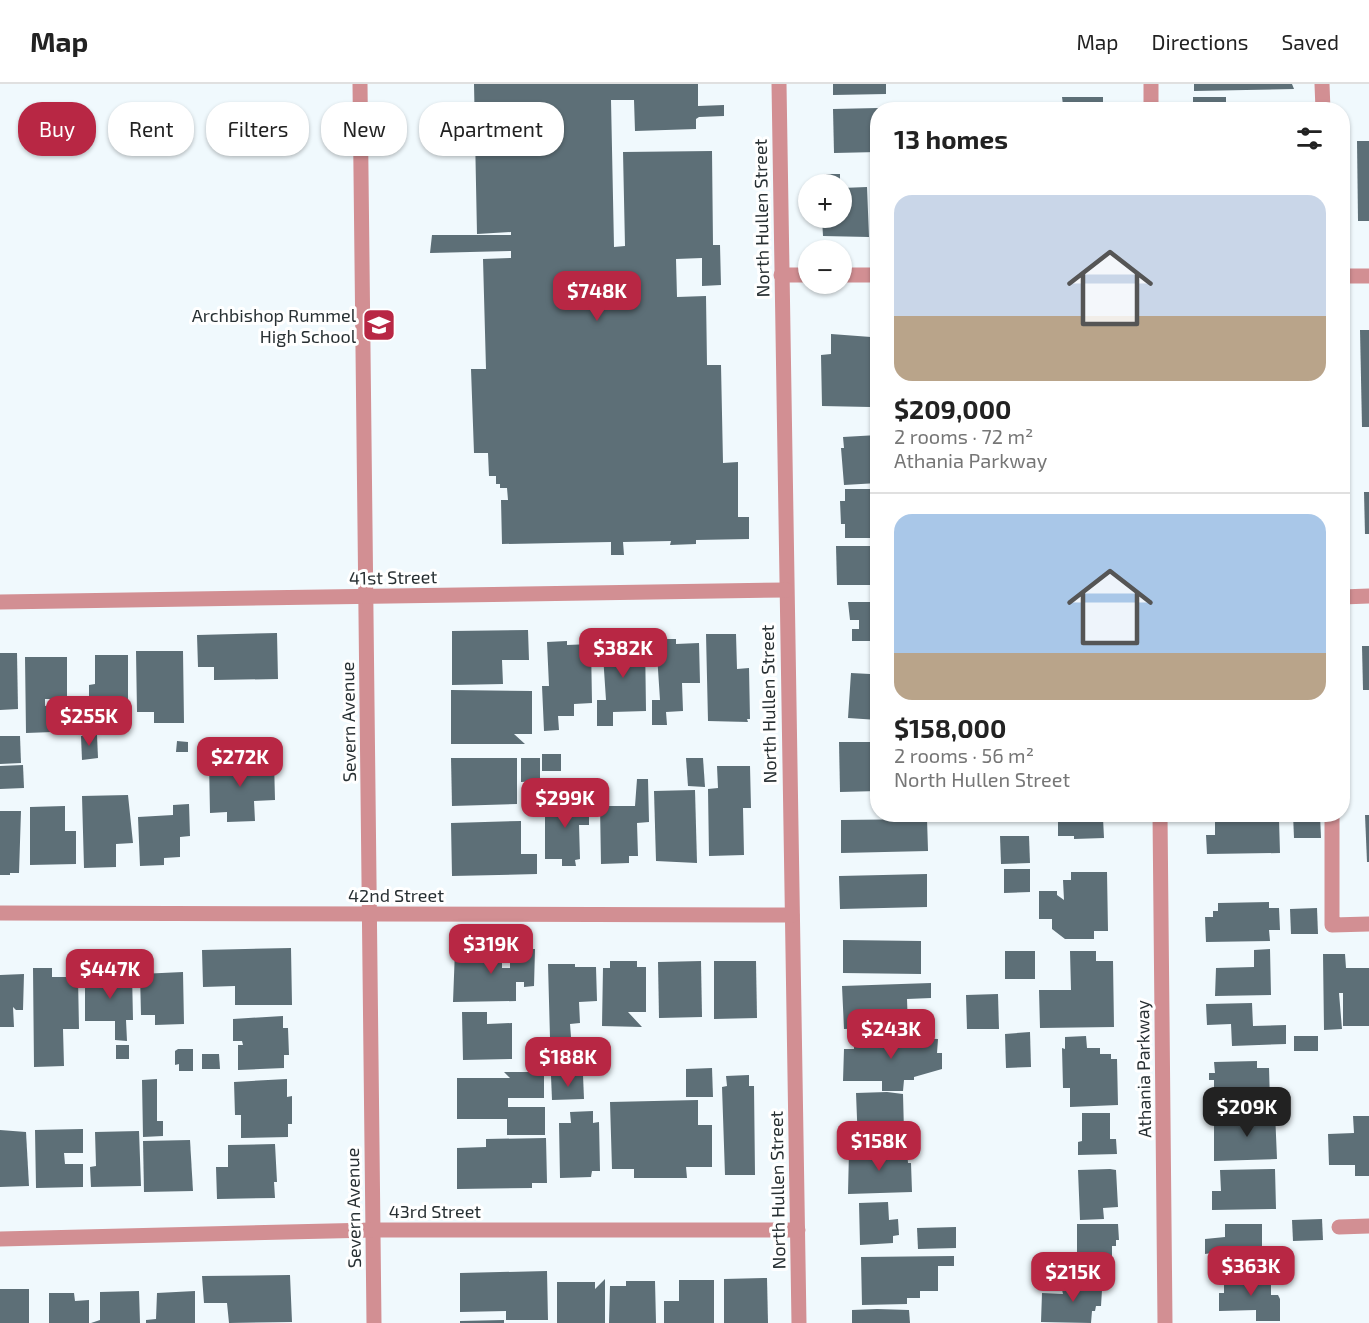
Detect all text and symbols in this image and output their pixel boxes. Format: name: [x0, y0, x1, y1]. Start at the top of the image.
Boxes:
text: Map: [30, 24, 88, 58]
text: Map: [1076, 29, 1119, 54]
text: Directions: [1152, 29, 1248, 54]
text: Saved: [1281, 29, 1339, 54]
chip: Buy: [18, 102, 96, 156]
chip: Rent: [108, 102, 194, 156]
chip: Filters: [206, 102, 309, 156]
chip: New: [321, 102, 407, 156]
chip: Apartment: [419, 102, 564, 156]
icon: filters: [1293, 122, 1326, 155]
text: 13 homes: [894, 123, 1008, 154]
street label: North Hullen Street: [749, 138, 773, 297]
map controls: [798, 174, 852, 294]
button: +: [798, 174, 852, 228]
icon: home: [1056, 234, 1164, 342]
button: −: [798, 240, 852, 294]
pin: $748K: [555, 271, 639, 322]
text: $748K: [567, 278, 627, 302]
place label: Archbishop Rummel High School: [192, 304, 357, 347]
school or university icon: Archbishop Rummel High School: [361, 307, 397, 343]
text: $209,000: [894, 393, 1011, 424]
text: 2 rooms · 72 m²: [894, 424, 1033, 448]
text: Athania Parkway: [894, 448, 1047, 472]
icon: home: [1056, 553, 1164, 661]
street label: 41st Street: [349, 565, 437, 589]
street label: North Hullen Street: [756, 624, 780, 783]
pin: $382K: [581, 628, 665, 679]
text: $382K: [593, 635, 653, 659]
street label: Severn Avenue: [336, 662, 360, 782]
pin: $255K: [47, 696, 131, 747]
text: $255K: [60, 703, 118, 727]
text: $158,000: [894, 712, 1006, 743]
pin: $272K: [198, 737, 282, 788]
text: 2 rooms · 56 m²: [894, 743, 1034, 767]
text: $272K: [211, 744, 269, 768]
text: North Hullen Street: [894, 767, 1070, 791]
pin: $299K: [523, 778, 607, 829]
text: $299K: [535, 785, 595, 809]
street label: 42nd Street: [348, 884, 444, 906]
pin: $319K: [449, 924, 533, 975]
text: $319K: [463, 931, 519, 955]
pin: $447K: [68, 949, 152, 1000]
text: $447K: [80, 956, 140, 980]
street label: Athania Parkway: [1131, 999, 1155, 1138]
pin: $243K: [849, 1009, 933, 1060]
text: $243K: [861, 1016, 921, 1040]
pin: $188K: [526, 1037, 610, 1088]
text: $188K: [539, 1044, 597, 1068]
pin: $209K: [1205, 1087, 1289, 1138]
text: $209K: [1217, 1094, 1277, 1118]
street label: North Hullen Street: [765, 1110, 789, 1269]
pin: $158K: [837, 1121, 921, 1172]
text: $158K: [851, 1128, 907, 1152]
street label: Severn Avenue: [341, 1148, 365, 1268]
street label: 43rd Street: [389, 1200, 481, 1222]
pin: $363K: [1209, 1246, 1293, 1297]
pin: $215K: [1031, 1252, 1115, 1303]
text: $363K: [1222, 1253, 1280, 1277]
text: $215K: [1045, 1259, 1101, 1283]

